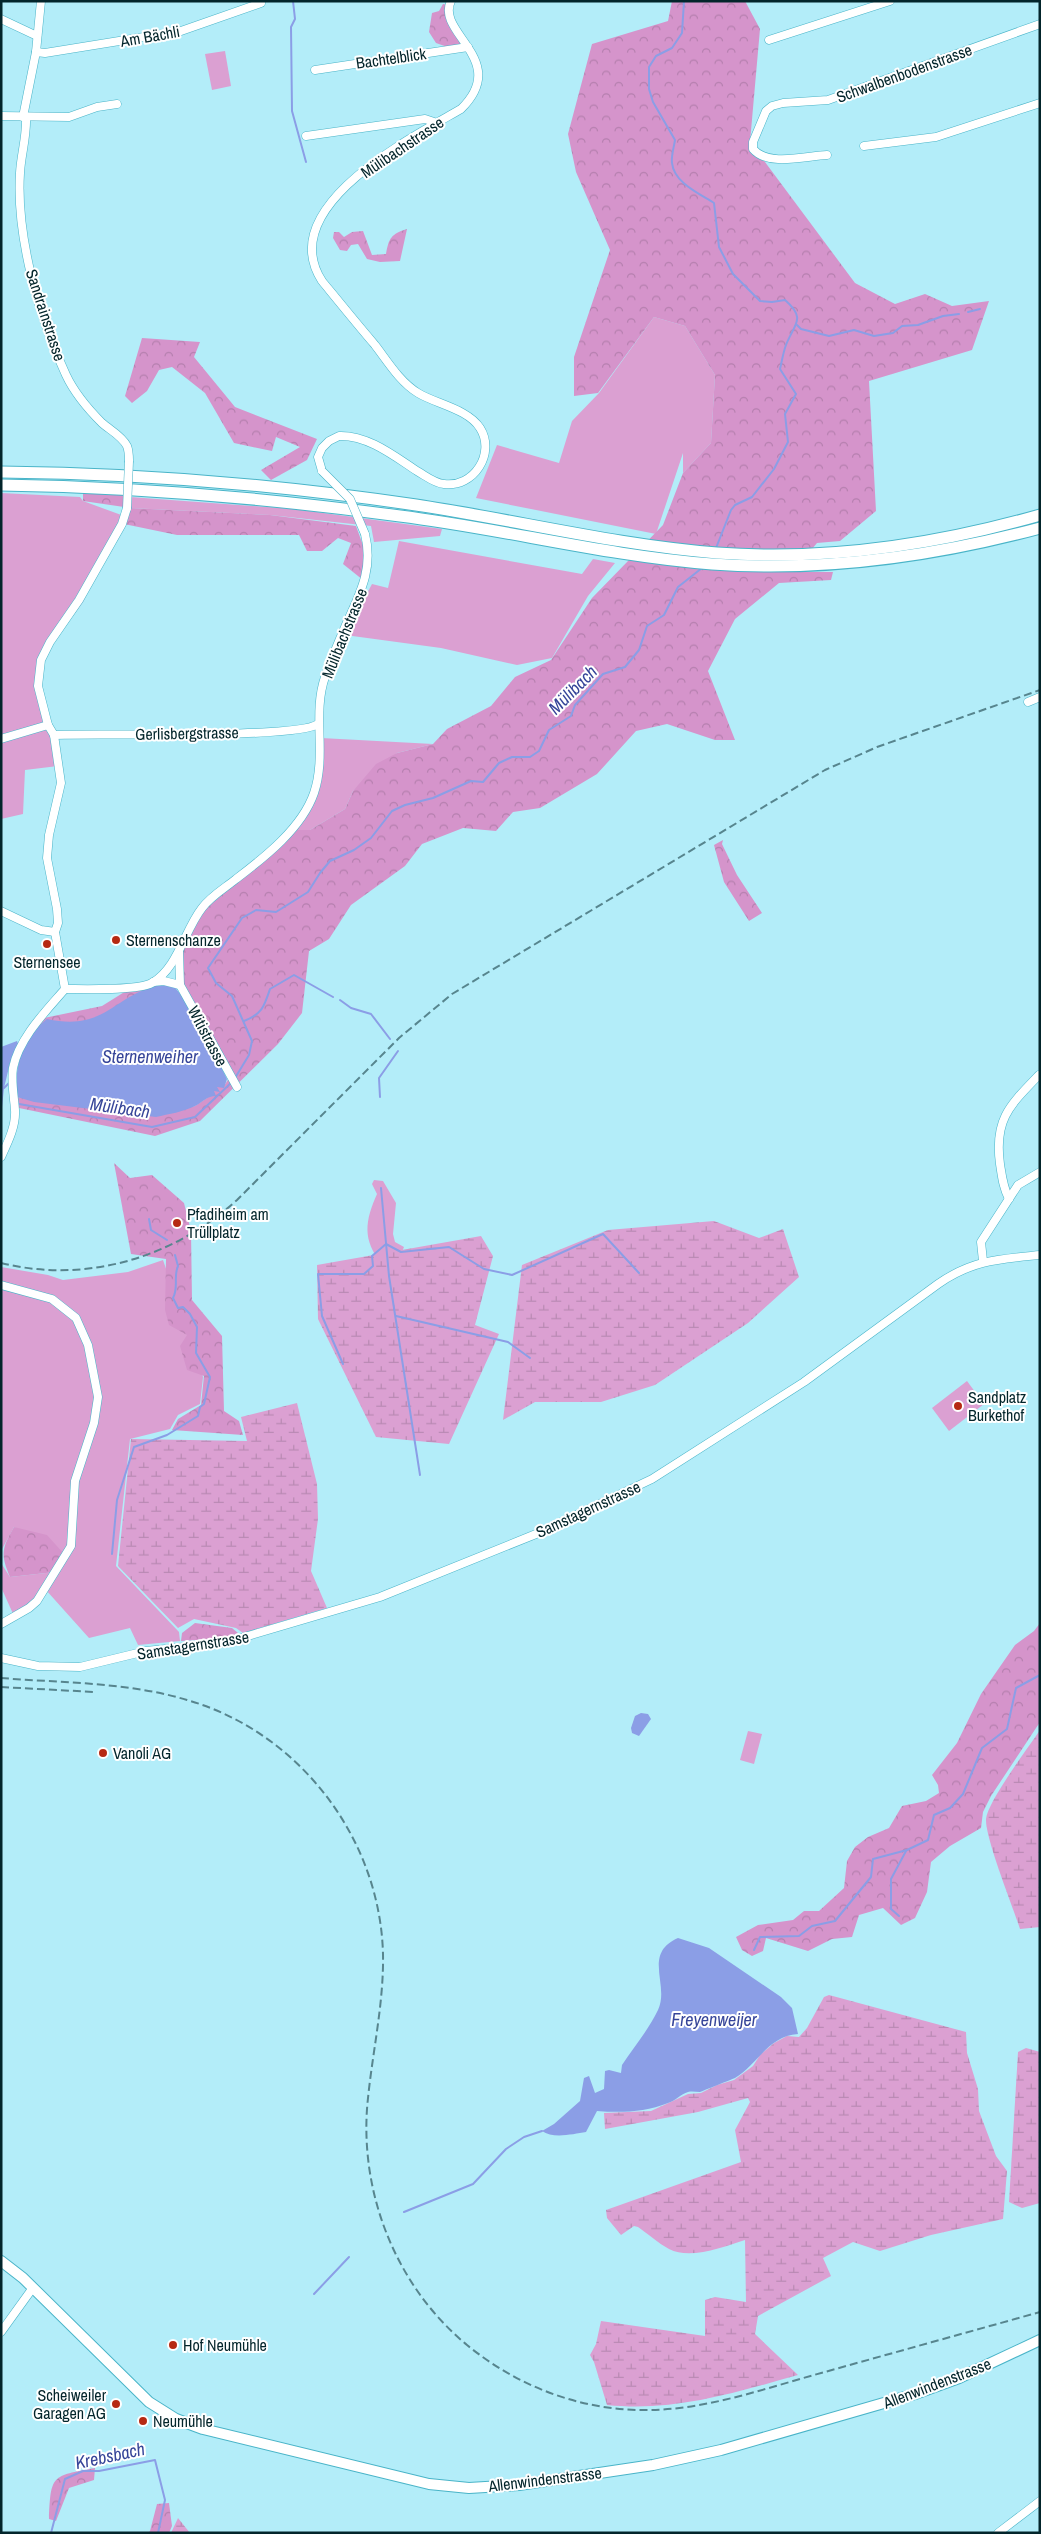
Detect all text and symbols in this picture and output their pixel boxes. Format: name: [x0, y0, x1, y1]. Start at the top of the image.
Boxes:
street label: Am Bächli: [118, 20, 181, 52]
street label: Schwalbenbodenstrasse: [833, 38, 975, 108]
street label: Bachtelblick: [354, 42, 428, 74]
street label: Mülibachstrasse: [356, 111, 448, 183]
street label: Sandrainstrasse: [21, 266, 71, 364]
street label: Mülibachstrasse: [316, 585, 372, 681]
water label: Mülibach: [543, 660, 603, 720]
street label: Gerlisbergstrasse: [135, 721, 239, 745]
place label: Sternenschanze: [126, 929, 221, 951]
marker: Sternenschanze: [110, 934, 122, 946]
marker: Sternensee: [41, 938, 53, 950]
place label: Sternensee: [13, 951, 81, 973]
street label: Witistrasse: [183, 1002, 233, 1070]
water label: Sternenweiher: [102, 1044, 199, 1069]
water label: Mülibach: [89, 1091, 151, 1124]
place label: Pfadiheim am Trüllplatz: [187, 1203, 269, 1243]
marker: Pfadiheim am Trüllplatz: [171, 1217, 183, 1229]
place label: Sandplatz Burkethof: [968, 1386, 1027, 1426]
marker: Sandplatz Burkethof: [952, 1400, 964, 1412]
street label: Samstagernstrasse: [532, 1475, 644, 1543]
street label: Samstagernstrasse: [135, 1625, 251, 1665]
place label: Vanoli AG: [113, 1742, 171, 1764]
marker: Vanoli AG: [97, 1747, 109, 1759]
water label: Freyenweijer: [671, 2007, 758, 2032]
place label: Hof Neumühle: [183, 2334, 267, 2356]
marker: Hof Neumühle: [167, 2339, 179, 2351]
street label: Allenwindenstrasse: [879, 2352, 994, 2414]
place label: Scheiweiler Garagen AG: [33, 2384, 107, 2424]
marker: Scheiweiler Garagen AG: [110, 2398, 122, 2410]
place label: Neumühle: [153, 2410, 213, 2432]
marker: Neumühle: [137, 2415, 149, 2427]
water label: Krebsbach: [73, 2436, 147, 2475]
street label: Allenwindenstrasse: [486, 2461, 603, 2497]

